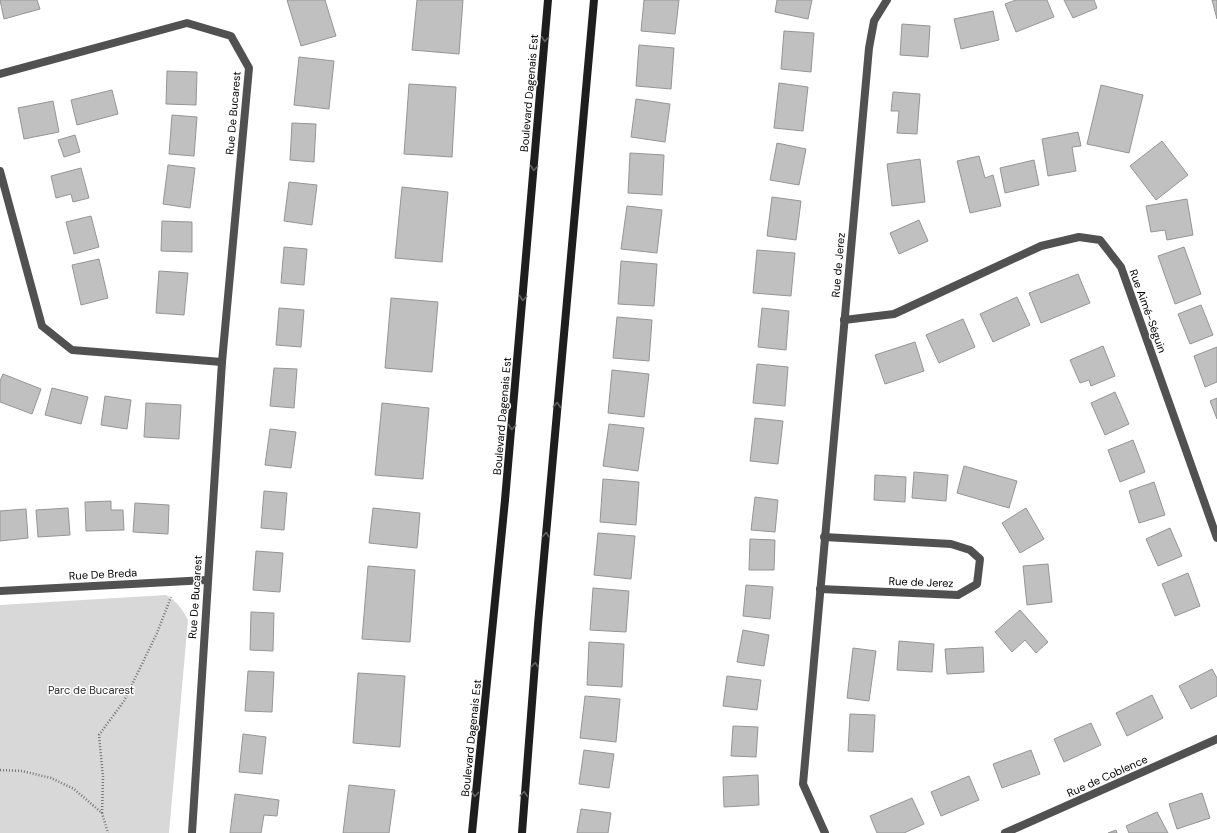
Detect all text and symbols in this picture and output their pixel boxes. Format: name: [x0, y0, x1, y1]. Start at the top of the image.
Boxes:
street label: Boulevard Dagenais Est: [517, 34, 541, 152]
one-way arrow: [540, 36, 549, 42]
street label: Rue De Bucarest: [222, 71, 244, 155]
one-way arrow: [529, 165, 538, 171]
street label: Rue de Jerez: [828, 232, 848, 298]
street label: Rue Aimé-Séguin: [1126, 267, 1170, 355]
one-way arrow: [518, 295, 527, 301]
street label: Boulevard Dagenais Est: [490, 357, 514, 475]
one-way arrow: [552, 402, 561, 408]
one-way arrow: [507, 424, 516, 430]
one-way arrow: [541, 532, 550, 538]
street label: Rue De Bucarest: [185, 555, 205, 639]
street label: Rue De Breda: [68, 565, 138, 583]
street label: Rue de Jerez: [888, 574, 954, 590]
one-way arrow: [530, 661, 539, 668]
street label: Boulevard Dagenais Est: [458, 679, 484, 797]
park label: Parc de Bucarest: [48, 683, 134, 697]
street label: Rue de Coblence: [1064, 752, 1150, 800]
one-way arrow: [471, 791, 480, 798]
one-way arrow: [520, 791, 529, 797]

